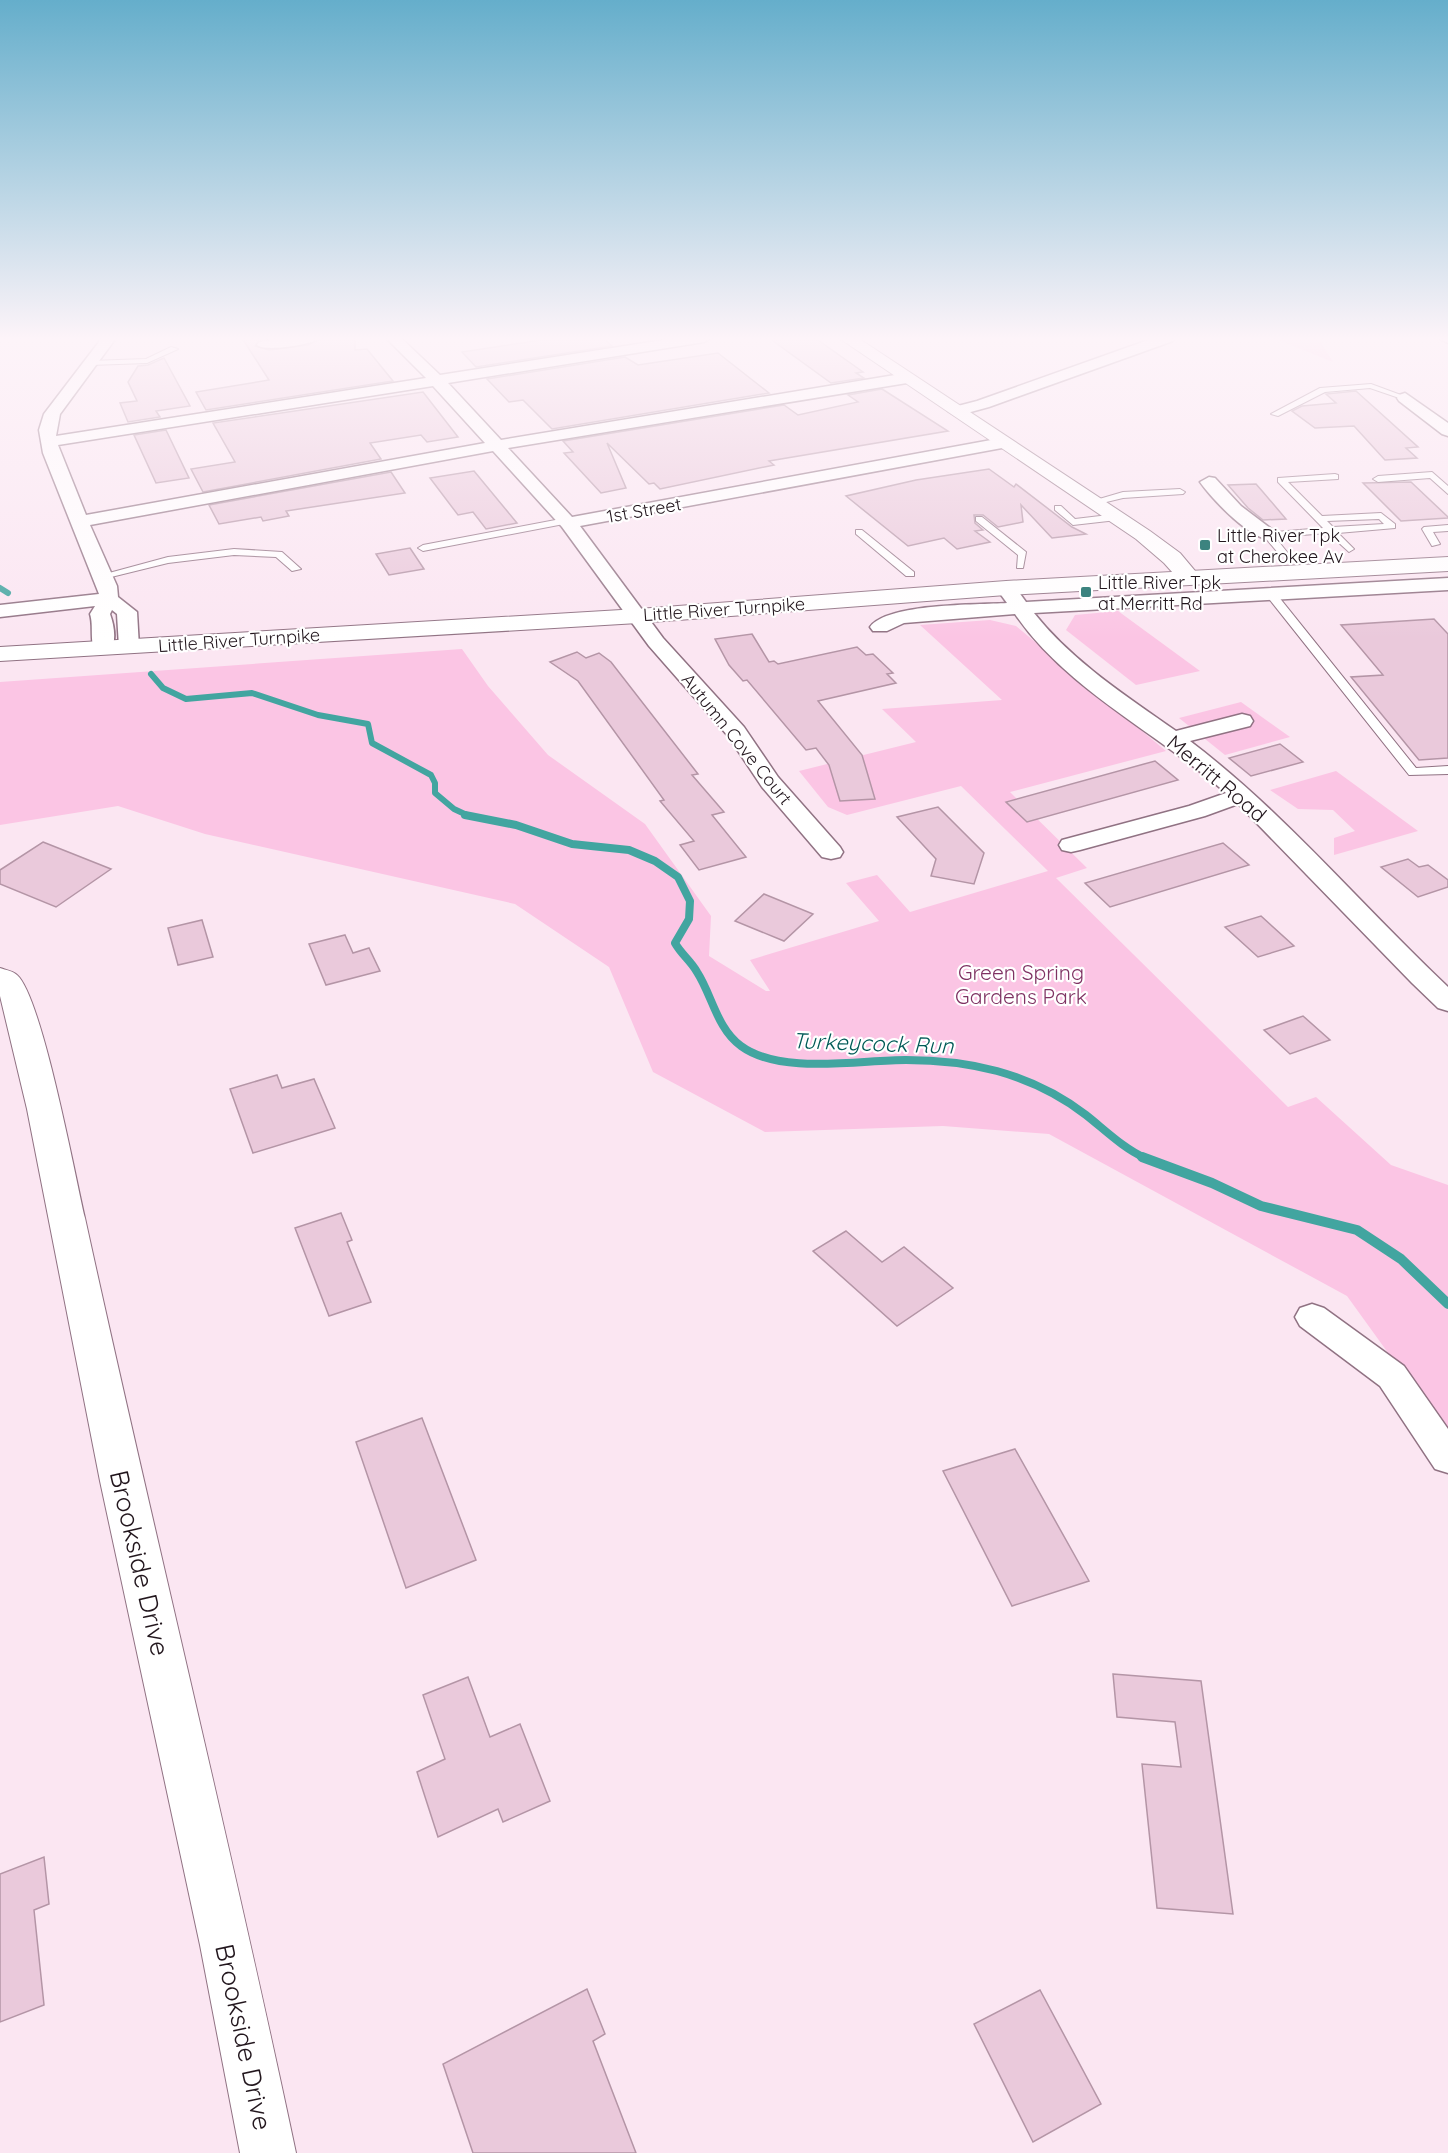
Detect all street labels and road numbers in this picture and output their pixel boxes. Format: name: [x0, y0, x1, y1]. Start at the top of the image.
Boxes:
street label: 1st Street: [605, 492, 683, 528]
street label: Little River Turnpike: [642, 592, 806, 626]
street label: Little River Turnpike: [157, 623, 321, 657]
street label: Autumn Cove Court: [677, 669, 797, 809]
street label: Merritt Road: [1162, 729, 1272, 827]
street label: Brookside Drive: [103, 1467, 177, 1659]
street label: Brookside Drive: [208, 1941, 280, 2133]

